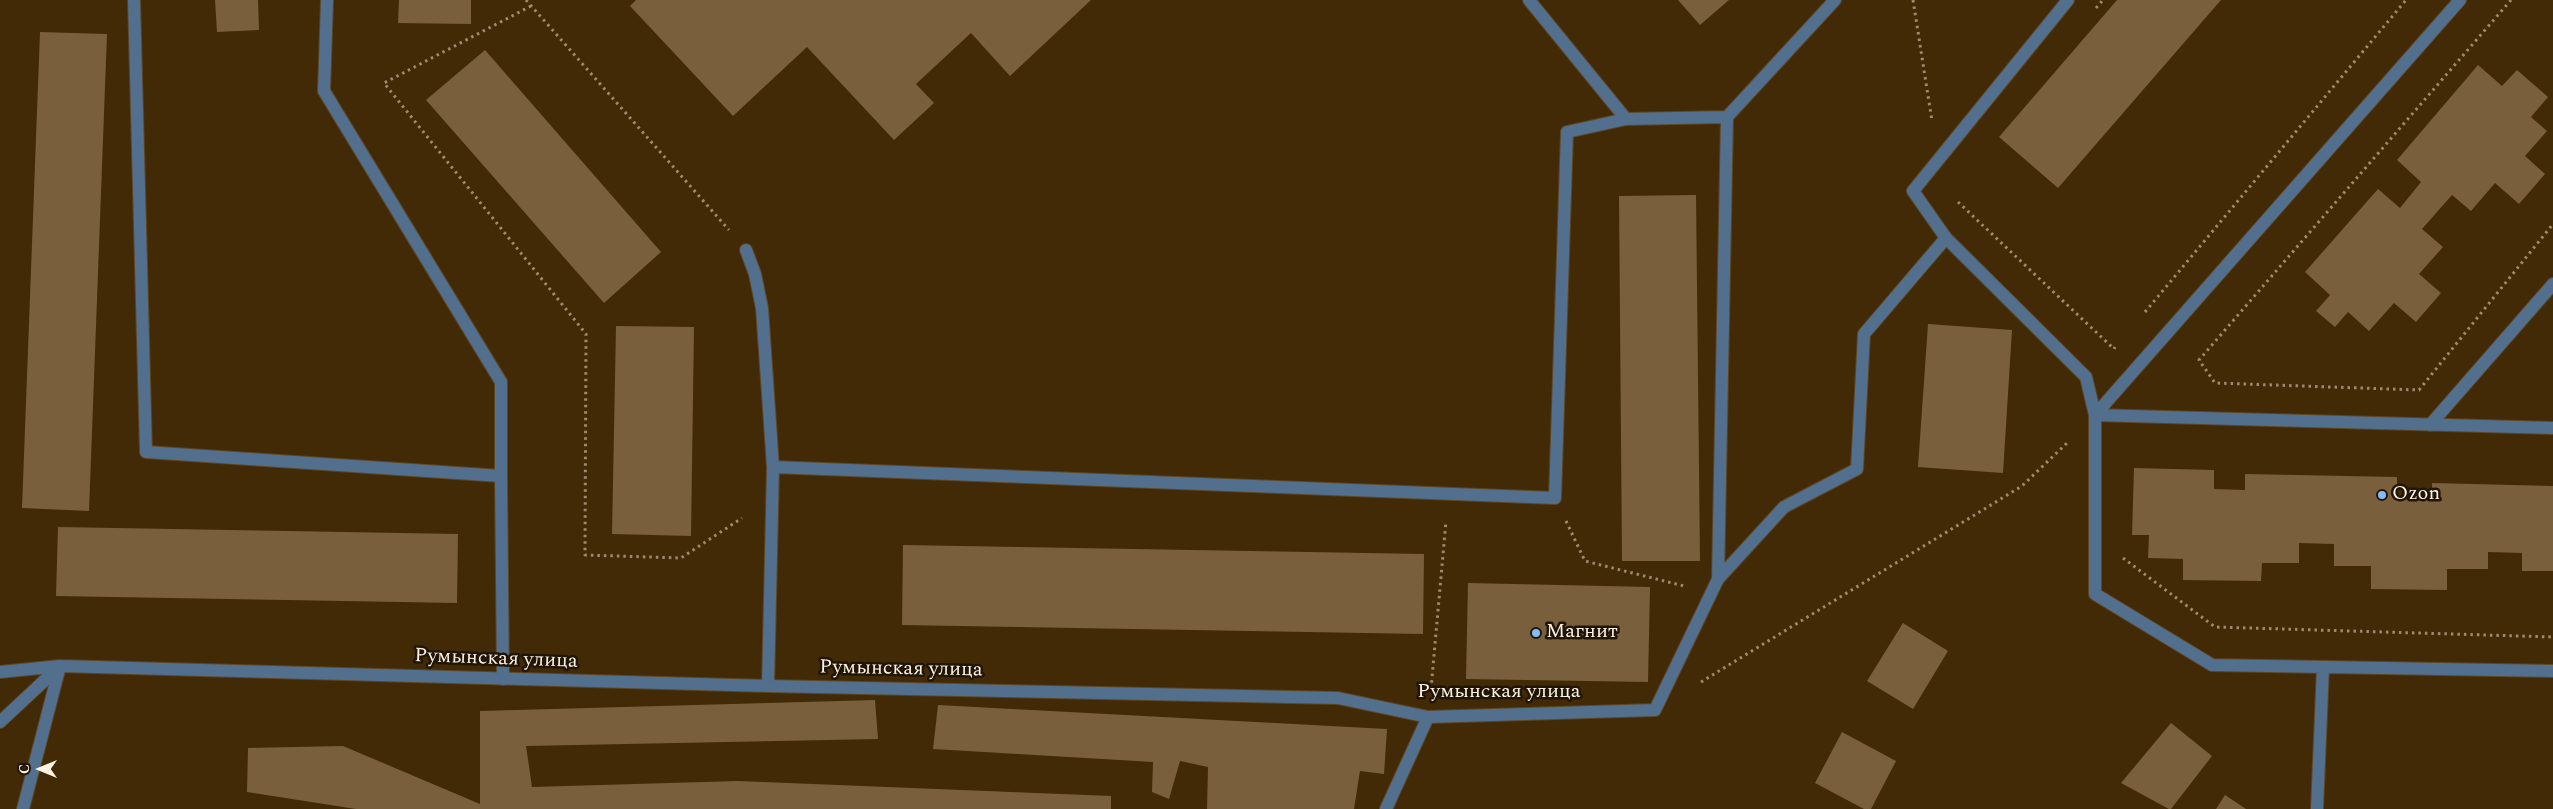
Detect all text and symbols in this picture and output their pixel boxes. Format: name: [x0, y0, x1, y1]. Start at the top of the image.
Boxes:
place label: Ozon: [2392, 483, 2440, 507]
marker: Ozon: [2376, 489, 2388, 501]
place label: Магнит: [1546, 621, 1618, 645]
marker: Магнит: [1530, 627, 1542, 639]
street label: Румынская улица: [414, 645, 578, 675]
street label: Румынская улица: [819, 657, 983, 683]
street label: Румынская улица: [1417, 681, 1581, 705]
north arrow: [15, 744, 65, 794]
text: С: [14, 764, 35, 774]

